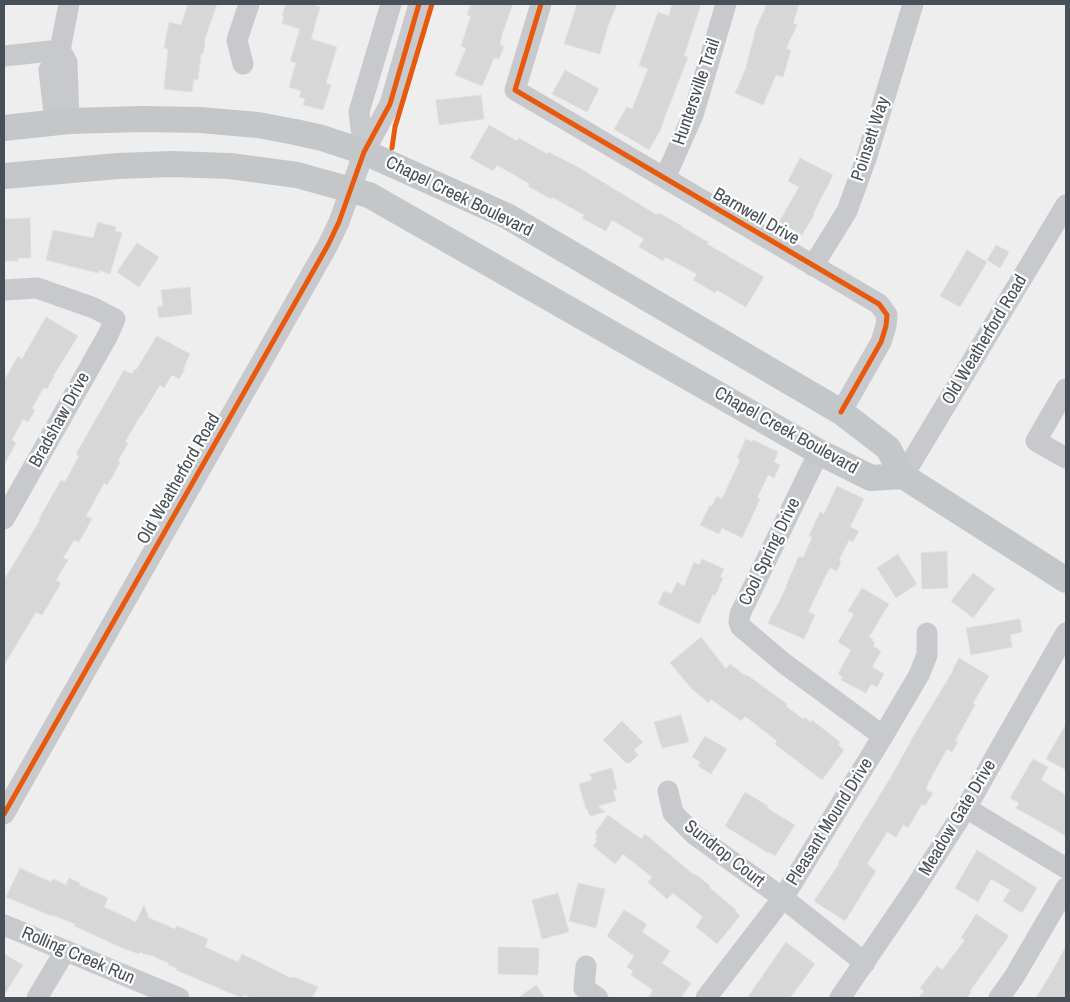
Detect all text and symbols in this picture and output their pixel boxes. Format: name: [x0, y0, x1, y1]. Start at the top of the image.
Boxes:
street label: Huntersville Trail: [669, 36, 725, 148]
street label: Poinsett Way: [847, 94, 895, 184]
street label: Chapel Creek Boulevard: [382, 152, 536, 242]
street label: Barnwell Drive: [709, 184, 803, 250]
street label: Old Weatherford Road: [938, 271, 1032, 409]
street label: Bradshaw Drive: [25, 369, 95, 471]
street label: Chapel Creek Boulevard: [710, 383, 862, 479]
street label: Old Weatherford Road: [133, 410, 225, 548]
street label: Cool Spring Drive: [735, 495, 805, 609]
street label: Pleasant Mound Drive: [782, 754, 878, 890]
street label: Meadow Gate Drive: [915, 756, 1001, 880]
street label: Sundrop Court: [680, 816, 768, 892]
street label: Rolling Creek Run: [18, 923, 138, 989]

